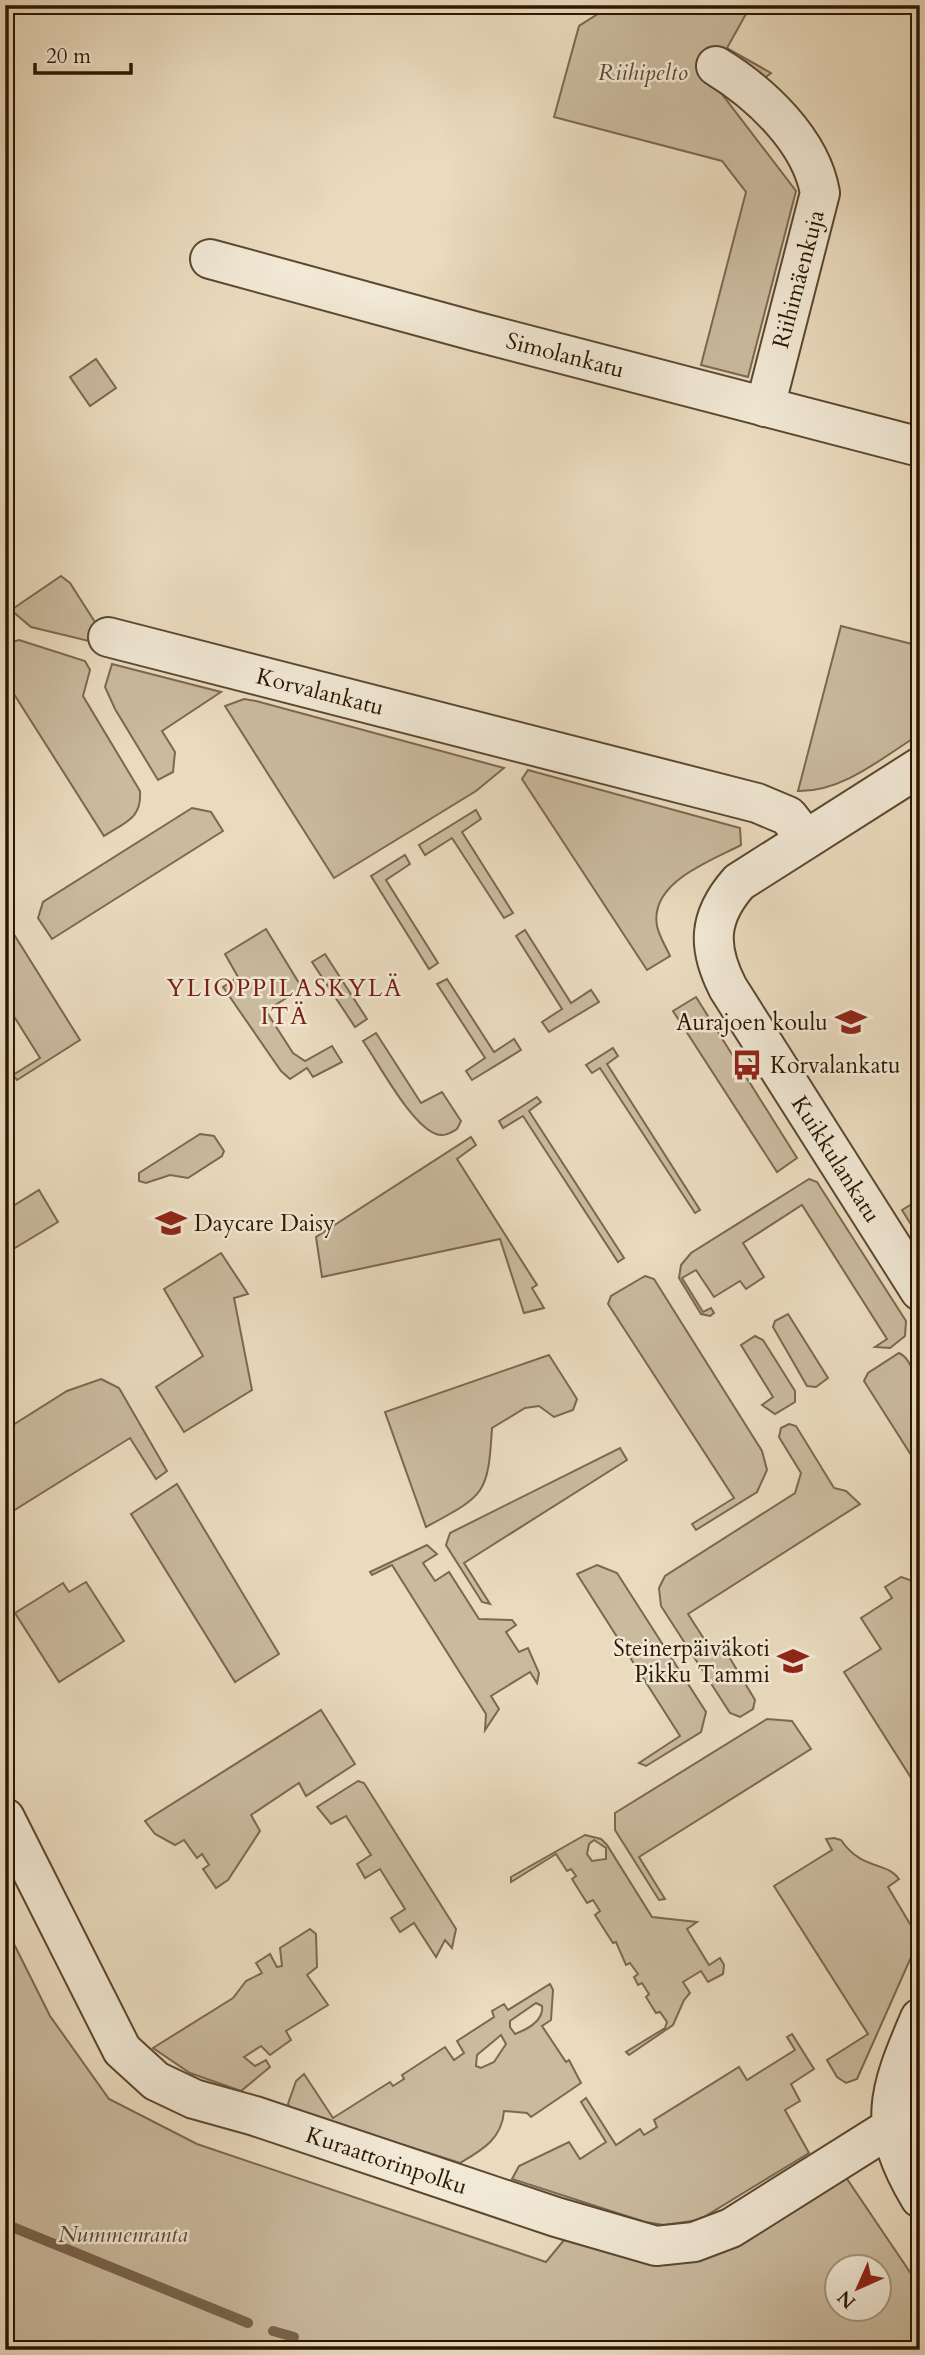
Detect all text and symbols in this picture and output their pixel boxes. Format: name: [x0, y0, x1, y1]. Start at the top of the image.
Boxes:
scale bar: [35, 32, 131, 76]
text: 20 m: [46, 42, 91, 71]
park label: Riihipelto: [598, 57, 688, 88]
street label: Riihimäenkuja: [765, 206, 832, 352]
street label: Simolankatu: [503, 325, 628, 385]
street label: Korvalankatu: [253, 661, 387, 723]
district label: YLIOPPILASKYLÄ ITÄ: [167, 972, 403, 1033]
school or university icon: Aurajoen koulu: [834, 1005, 868, 1039]
place label: Aurajoen koulu: [676, 1007, 828, 1038]
bus stop icon: Korvalankatu: [730, 1048, 764, 1082]
place label: Korvalankatu: [770, 1050, 901, 1081]
street label: Kuikkulankatu: [784, 1090, 888, 1229]
school or university icon: Daycare Daisy: [154, 1206, 188, 1240]
place label: Daycare Daisy: [194, 1208, 335, 1239]
place label: Steinerpäiväkoti Pikku Tammi: [613, 1633, 770, 1690]
school or university icon: Steinerpäiväkoti Pikku Tammi: [776, 1644, 810, 1678]
street label: Kuraattorinpolku: [302, 2119, 471, 2202]
park label: Nummenranta: [58, 2219, 188, 2250]
north arrow: [824, 2254, 894, 2324]
text: N: [831, 2284, 862, 2314]

